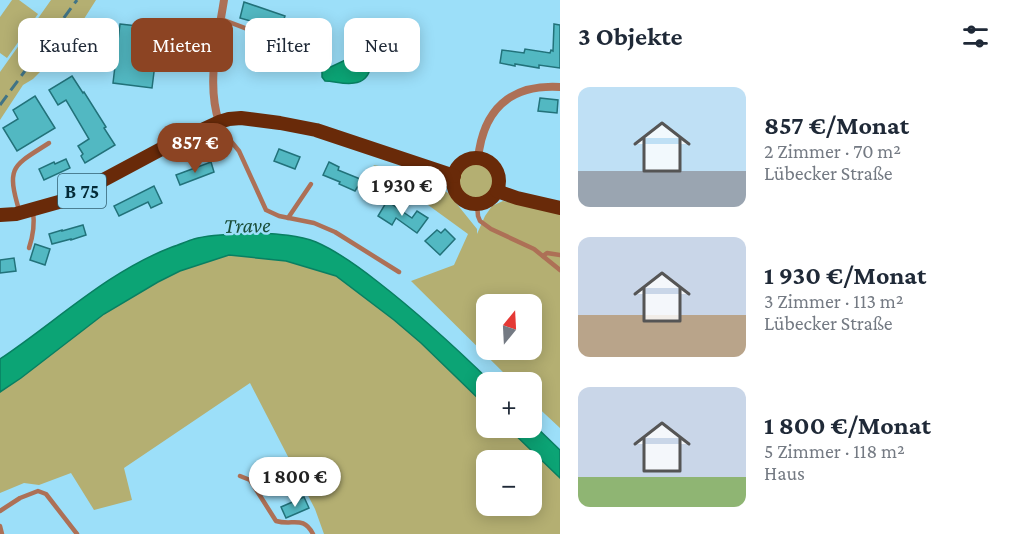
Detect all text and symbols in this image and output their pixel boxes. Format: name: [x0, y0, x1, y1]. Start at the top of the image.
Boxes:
chip: Kaufen: [18, 18, 119, 72]
chip: Mieten: [131, 18, 233, 72]
chip: Filter: [245, 18, 332, 72]
chip: Neu: [344, 18, 420, 72]
icon: filters: [959, 20, 992, 53]
text: 3 Objekte: [578, 22, 682, 51]
icon: home: [626, 111, 698, 183]
text: 857 €/Monat: [764, 111, 909, 140]
pin: 857 €: [153, 123, 237, 174]
text: 857 €: [171, 131, 219, 153]
text: 2 Zimmer · 70 m²: [764, 140, 901, 162]
text: Lübecker Straße: [764, 162, 893, 184]
pin: 1 930 €: [347, 166, 457, 217]
road number: B 75: [58, 174, 106, 208]
text: 1 930 €: [372, 174, 432, 196]
water label: Trave: [223, 212, 271, 238]
icon: home: [626, 261, 698, 333]
text: 1 930 €/Monat: [764, 261, 926, 290]
text: 3 Zimmer · 113 m²: [764, 290, 904, 312]
north arrow: [476, 294, 542, 360]
map controls: [476, 294, 542, 516]
text: Lübecker Straße: [764, 312, 893, 334]
button: +: [476, 372, 542, 438]
icon: home: [626, 411, 698, 483]
text: 1 800 €/Monat: [764, 411, 931, 440]
text: 5 Zimmer · 118 m²: [764, 440, 905, 462]
button: −: [476, 450, 542, 516]
pin: 1 800 €: [240, 457, 350, 508]
text: Haus: [764, 462, 805, 484]
text: 1 800 €: [263, 465, 327, 487]

